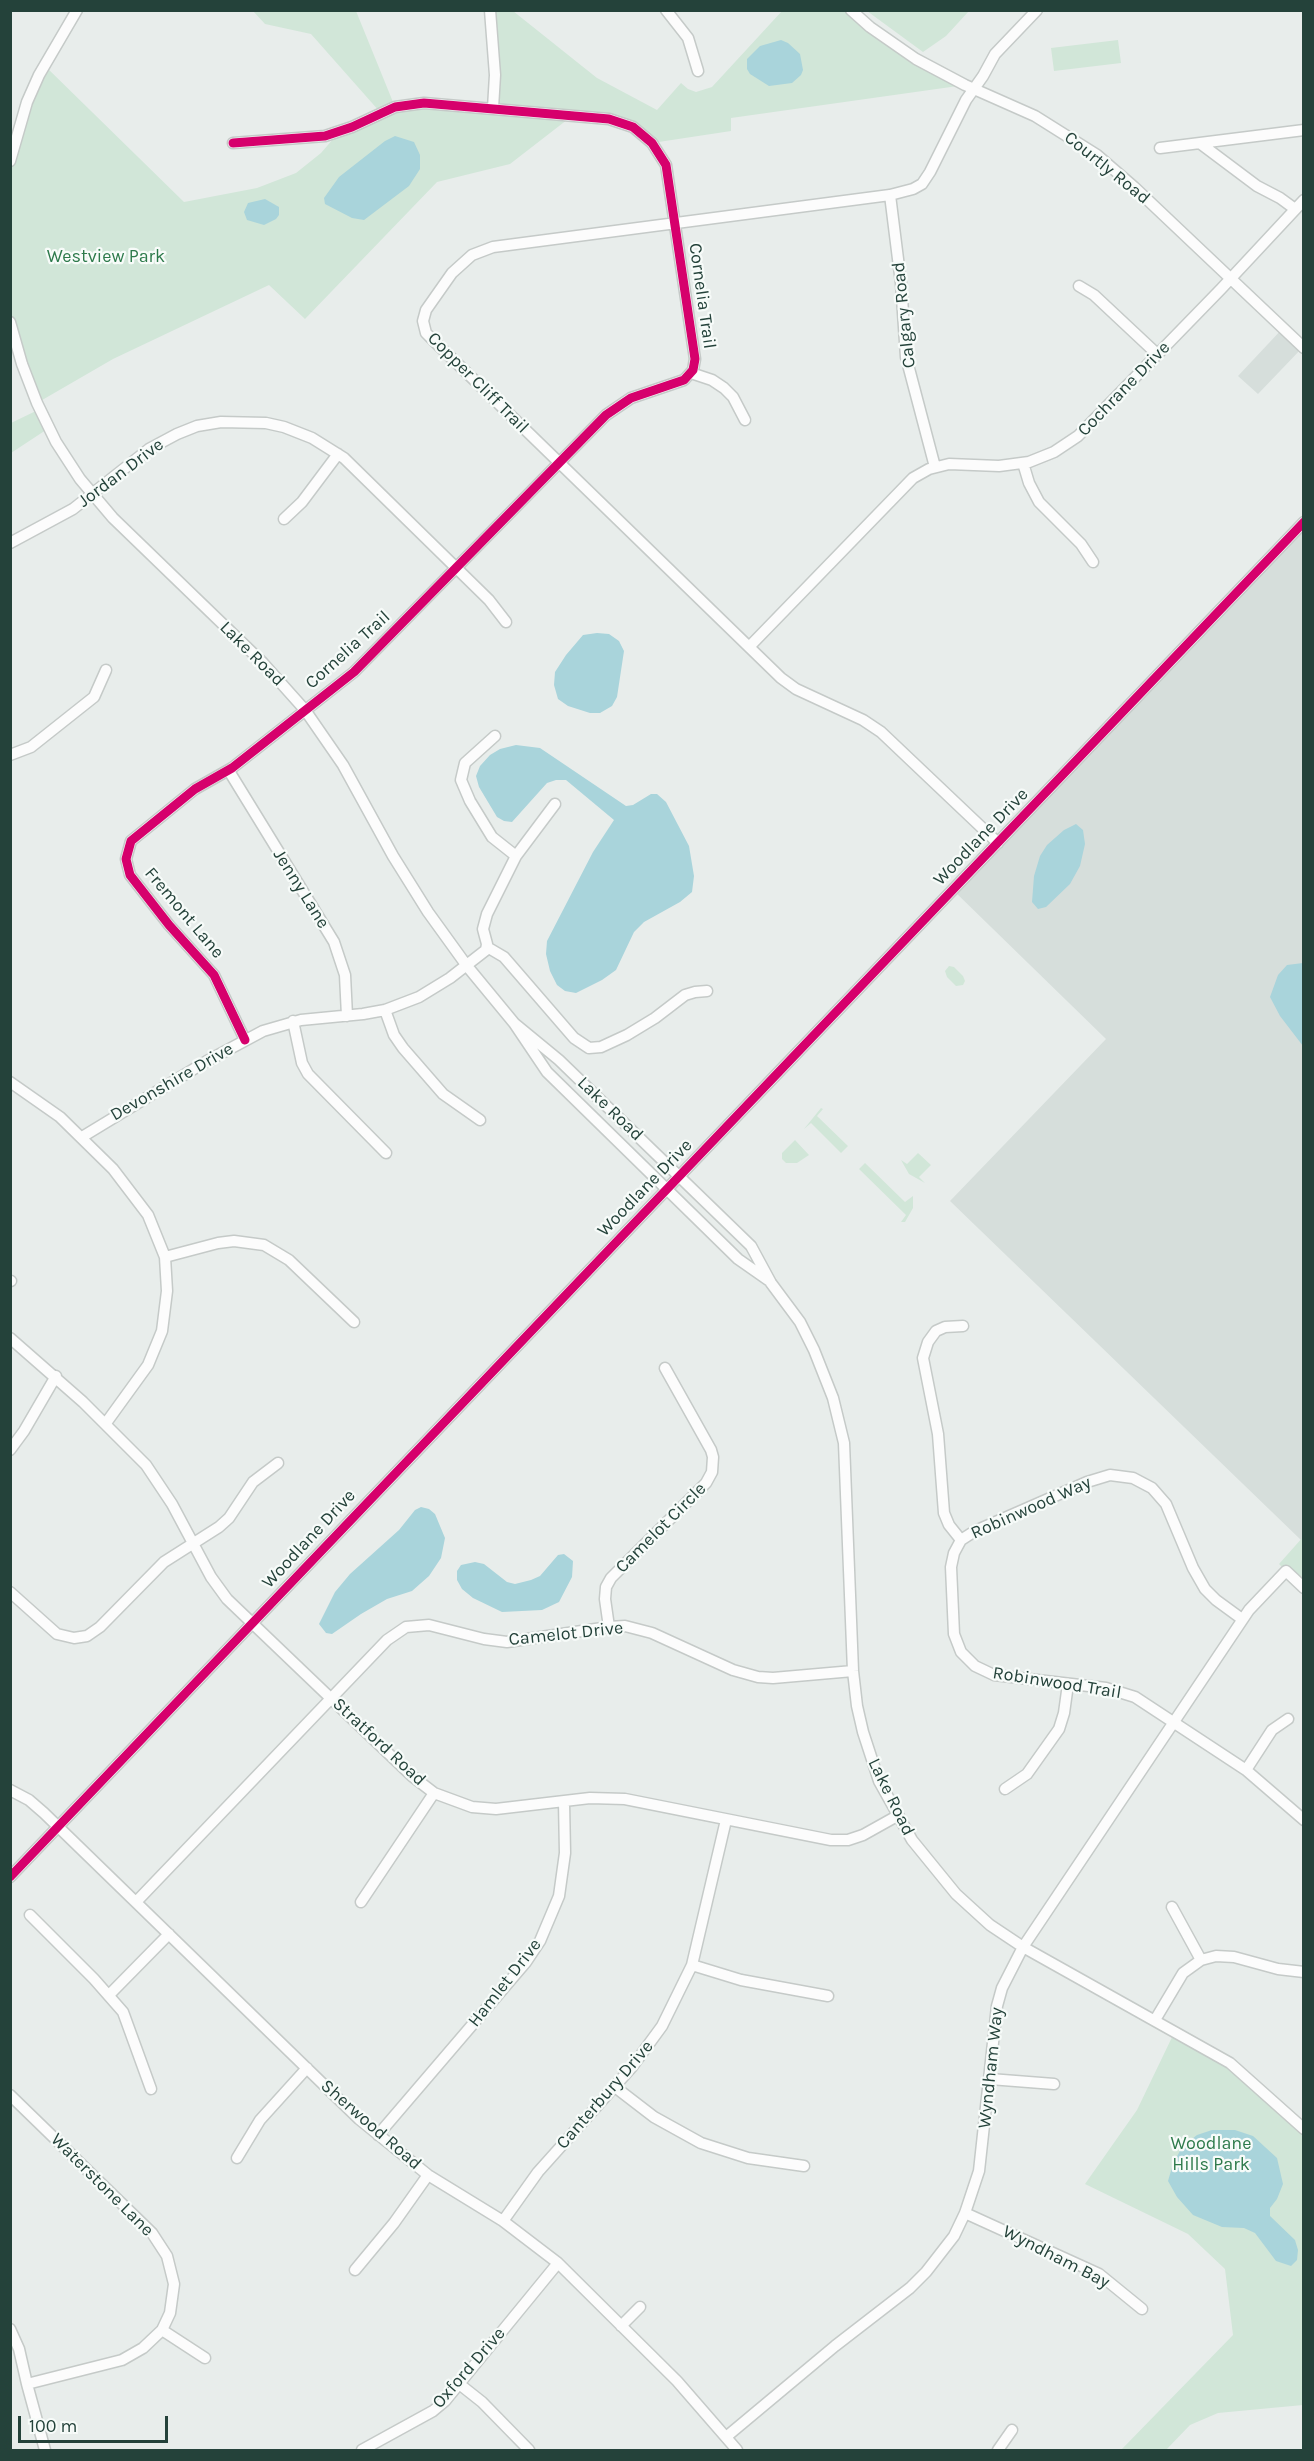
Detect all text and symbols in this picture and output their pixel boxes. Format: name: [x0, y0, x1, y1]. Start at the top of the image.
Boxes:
street label: Courtly Road: [1060, 127, 1154, 209]
street label: Cornelia Trail: [684, 242, 720, 350]
park label: Westview Park: [47, 246, 165, 268]
street label: Calgary Road: [888, 261, 920, 369]
street label: Copper Cliff Trail: [423, 328, 533, 438]
street label: Cochrane Drive: [1073, 337, 1175, 441]
street label: Jordan Drive: [74, 434, 168, 512]
street label: Cornelia Trail: [301, 606, 395, 694]
street label: Lake Road: [215, 617, 289, 691]
street label: Woodlane Drive: [929, 784, 1033, 890]
street label: Jenny Lane: [268, 845, 334, 933]
street label: Fremont Lane: [140, 863, 228, 963]
street label: Devonshire Drive: [107, 1038, 237, 1126]
street label: Lake Road: [572, 1072, 648, 1146]
street label: Woodlane Drive: [593, 1135, 697, 1241]
street label: Robinwood Way: [968, 1472, 1094, 1544]
street label: Camelot Circle: [611, 1478, 711, 1578]
street label: Woodlane Drive: [258, 1485, 360, 1593]
street label: Camelot Drive: [508, 1617, 624, 1651]
street label: Robinwood Trail: [991, 1662, 1123, 1704]
street label: Stratford Road: [328, 1693, 430, 1791]
street label: Lake Road: [863, 1755, 919, 1839]
street label: Hamlet Drive: [464, 1935, 546, 2031]
street label: Wyndham Way: [974, 2006, 1008, 2130]
street label: Canterbury Drive: [552, 2036, 658, 2154]
street label: Sherwood Road: [316, 2075, 426, 2175]
street label: Waterstone Lane: [46, 2129, 158, 2241]
park label: Woodlane Hills Park: [1171, 2133, 1251, 2176]
street label: Wyndham Bay: [999, 2221, 1113, 2293]
street label: Oxford Drive: [428, 2323, 510, 2413]
scale bar: [21, 2404, 171, 2442]
text: 100 m: [29, 2415, 77, 2437]

